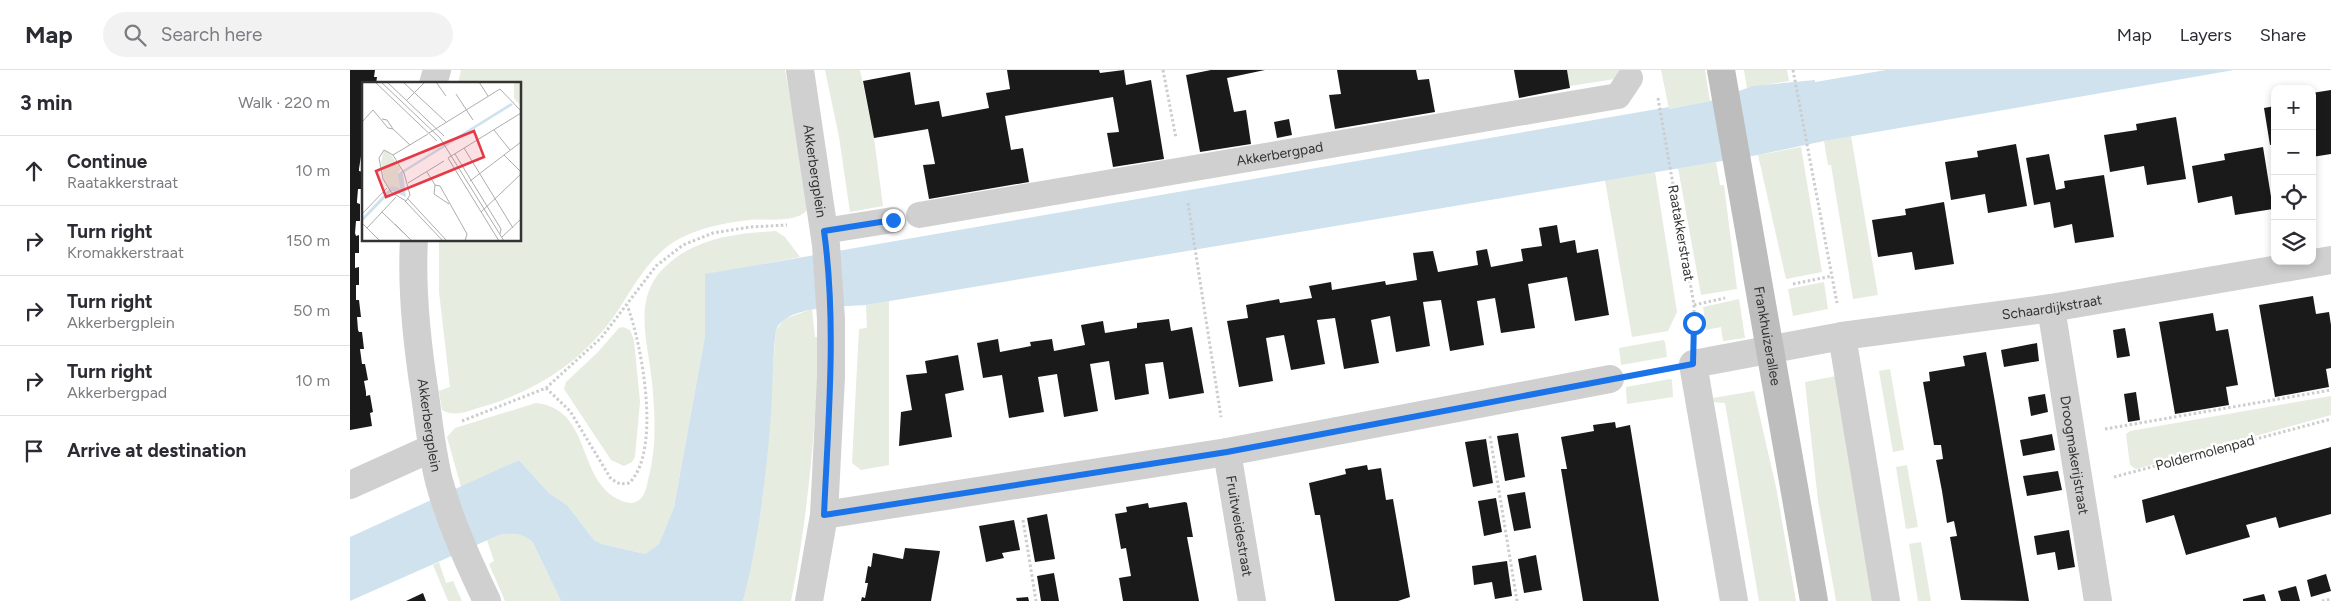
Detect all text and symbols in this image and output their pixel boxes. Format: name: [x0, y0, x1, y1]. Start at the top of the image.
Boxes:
search box: [103, 12, 453, 57]
text: Map: [25, 20, 73, 49]
icon: search: [121, 21, 149, 49]
text: Search here: [161, 23, 262, 46]
text: Map: [2117, 24, 2152, 46]
text: Layers: [2180, 24, 2232, 46]
text: Share: [2260, 24, 2306, 46]
inset map: [362, 82, 521, 241]
map controls: [2271, 85, 2316, 265]
button: +: [2271, 85, 2316, 130]
text: 3 min: [20, 90, 72, 115]
text: Walk · 220 m: [238, 93, 330, 112]
street label: Akkerbergplein: [800, 123, 830, 219]
button: −: [2271, 130, 2316, 175]
street label: Akkerbergpad: [1235, 138, 1325, 169]
text: Continue: [67, 150, 147, 173]
icon: ahead: [20, 157, 48, 185]
text: 10 m: [296, 161, 330, 180]
text: Raatakkerstraat: [67, 173, 178, 192]
button: locate: [2271, 175, 2316, 220]
street label: Raatakkerstraat: [1664, 184, 1698, 282]
route end: [882, 209, 905, 232]
text: Turn right: [67, 220, 153, 243]
button: layers: [2271, 220, 2316, 265]
icon: right: [20, 227, 48, 255]
text: 150 m: [286, 231, 330, 250]
text: Kromakkerstraat: [67, 243, 184, 262]
street label: Frankhuizerallee: [1751, 285, 1785, 387]
text: Turn right: [67, 290, 153, 313]
street label: Schaardijkstraat: [2001, 291, 2103, 323]
icon: right: [20, 297, 48, 325]
text: 50 m: [293, 301, 330, 320]
route start: [1683, 312, 1706, 335]
text: Akkerbergplein: [67, 313, 175, 332]
text: Turn right: [67, 360, 153, 383]
icon: right: [20, 367, 48, 395]
text: 10 m: [296, 371, 330, 390]
street label: Akkerbergplein: [414, 377, 445, 473]
text: Akkerbergpad: [67, 383, 167, 402]
street label: Droogmakerijstraat: [2057, 394, 2093, 516]
street label: Poldermolenpad: [2154, 432, 2256, 474]
icon: arrive: [20, 437, 48, 465]
text: Arrive at destination: [67, 439, 246, 462]
street label: Fruitweidestraat: [1223, 474, 1256, 578]

